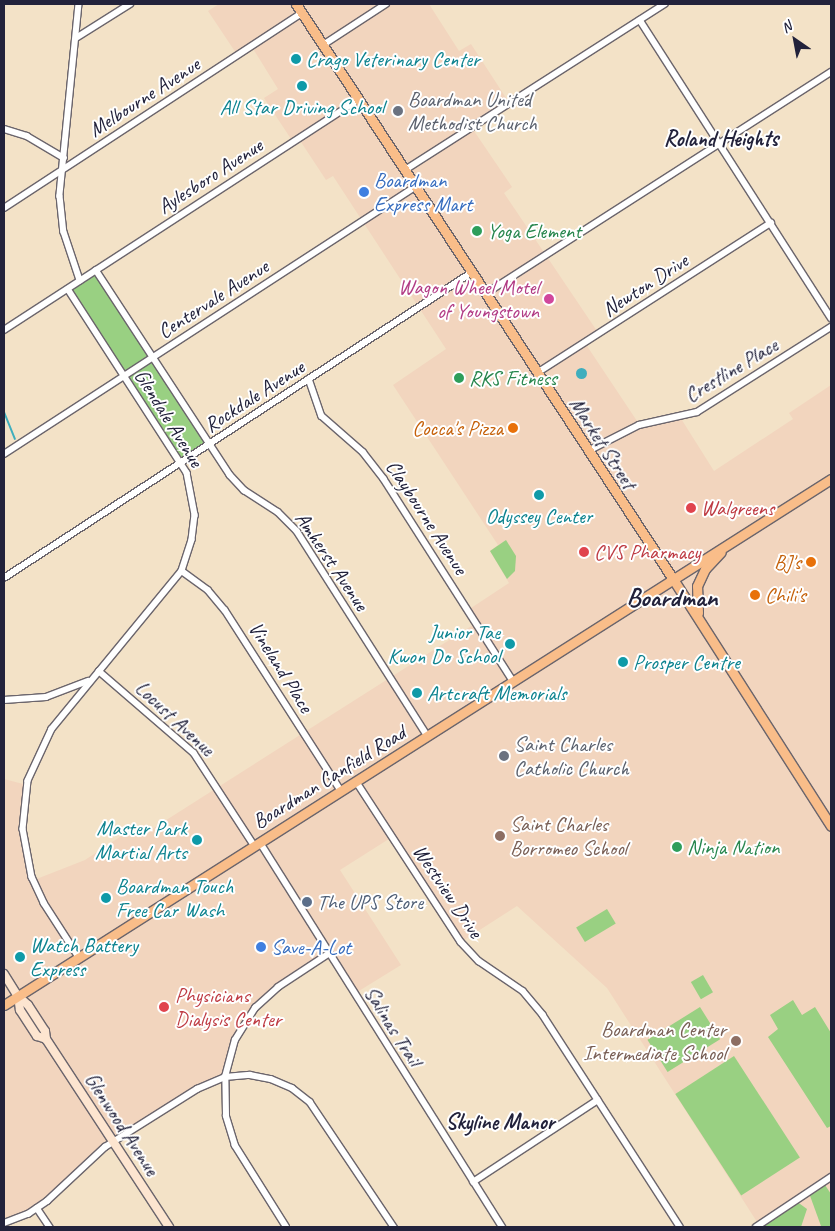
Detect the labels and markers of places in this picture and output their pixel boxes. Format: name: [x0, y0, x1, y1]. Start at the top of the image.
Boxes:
place label: Crago Veterinary Center: [306, 46, 480, 72]
marker: Crago Veterinary Center: [290, 53, 302, 65]
marker: All Star Driving School: [296, 80, 308, 92]
place label: Boardman United Methodist Church: [408, 86, 538, 136]
place label: All Star Driving School: [220, 94, 384, 120]
marker: Boardman United Methodist Church: [392, 105, 404, 117]
place label: Boardman Express Mart: [374, 167, 473, 217]
marker: Boardman Express Mart: [358, 186, 370, 198]
place label: Yoga Element: [487, 218, 582, 244]
marker: Yoga Element: [471, 225, 483, 237]
place label: Wagon Wheel Motel of Youngstown: [398, 274, 539, 324]
marker: Wagon Wheel Motel of Youngstown: [543, 293, 555, 305]
place label: RKS Fitness: [469, 365, 557, 391]
marker: RKS Fitness: [453, 372, 465, 384]
place label: Cocca's Pizza: [412, 415, 503, 441]
marker: Cocca's Pizza: [507, 422, 519, 434]
marker: Odyssey Center: [533, 489, 545, 501]
place label: Walgreens: [701, 495, 774, 521]
marker: Walgreens: [685, 502, 697, 514]
place label: Odyssey Center: [486, 503, 592, 529]
place label: CVS Pharmacy: [594, 539, 701, 565]
marker: CVS Pharmacy: [578, 546, 590, 558]
place label: BJ's: [774, 549, 801, 575]
marker: BJ's: [805, 556, 817, 568]
place label: Chili's: [765, 582, 806, 608]
marker: Chili's: [749, 589, 761, 601]
place label: Junior Tae Kwon Do School: [388, 619, 500, 669]
marker: Junior Tae Kwon Do School: [504, 638, 516, 650]
place label: Prosper Centre: [633, 649, 740, 675]
marker: Prosper Centre: [617, 656, 629, 668]
place label: Artcraft Memorials: [427, 680, 566, 706]
marker: Artcraft Memorials: [411, 687, 423, 699]
place label: Saint Charles Catholic Church: [514, 731, 630, 781]
marker: Saint Charles Catholic Church: [498, 750, 510, 762]
place label: Saint Charles Borromeo School: [510, 811, 627, 861]
place label: Master Park Martial Arts: [95, 815, 187, 865]
marker: Saint Charles Borromeo School: [494, 830, 506, 842]
marker: Master Park Martial Arts: [191, 834, 203, 846]
place label: Ninja Nation: [687, 834, 781, 860]
marker: Ninja Nation: [671, 841, 683, 853]
place label: Boardman Touch Free Car Wash: [116, 873, 233, 923]
place label: The UPS Store: [317, 889, 423, 915]
marker: Boardman Touch Free Car Wash: [100, 892, 112, 904]
marker: The UPS Store: [301, 896, 313, 908]
place label: Watch Battery Express: [30, 932, 139, 982]
place label: Save-A-Lot: [271, 934, 351, 960]
marker: Save-A-Lot: [255, 941, 267, 953]
marker: Watch Battery Express: [14, 951, 26, 963]
place label: Physicians Dialysis Center: [175, 982, 281, 1032]
marker: Physicians Dialysis Center: [157, 1000, 171, 1014]
place label: Boardman Center Intermediate School: [583, 1016, 726, 1066]
marker: Boardman Center Intermediate School: [730, 1035, 742, 1047]

